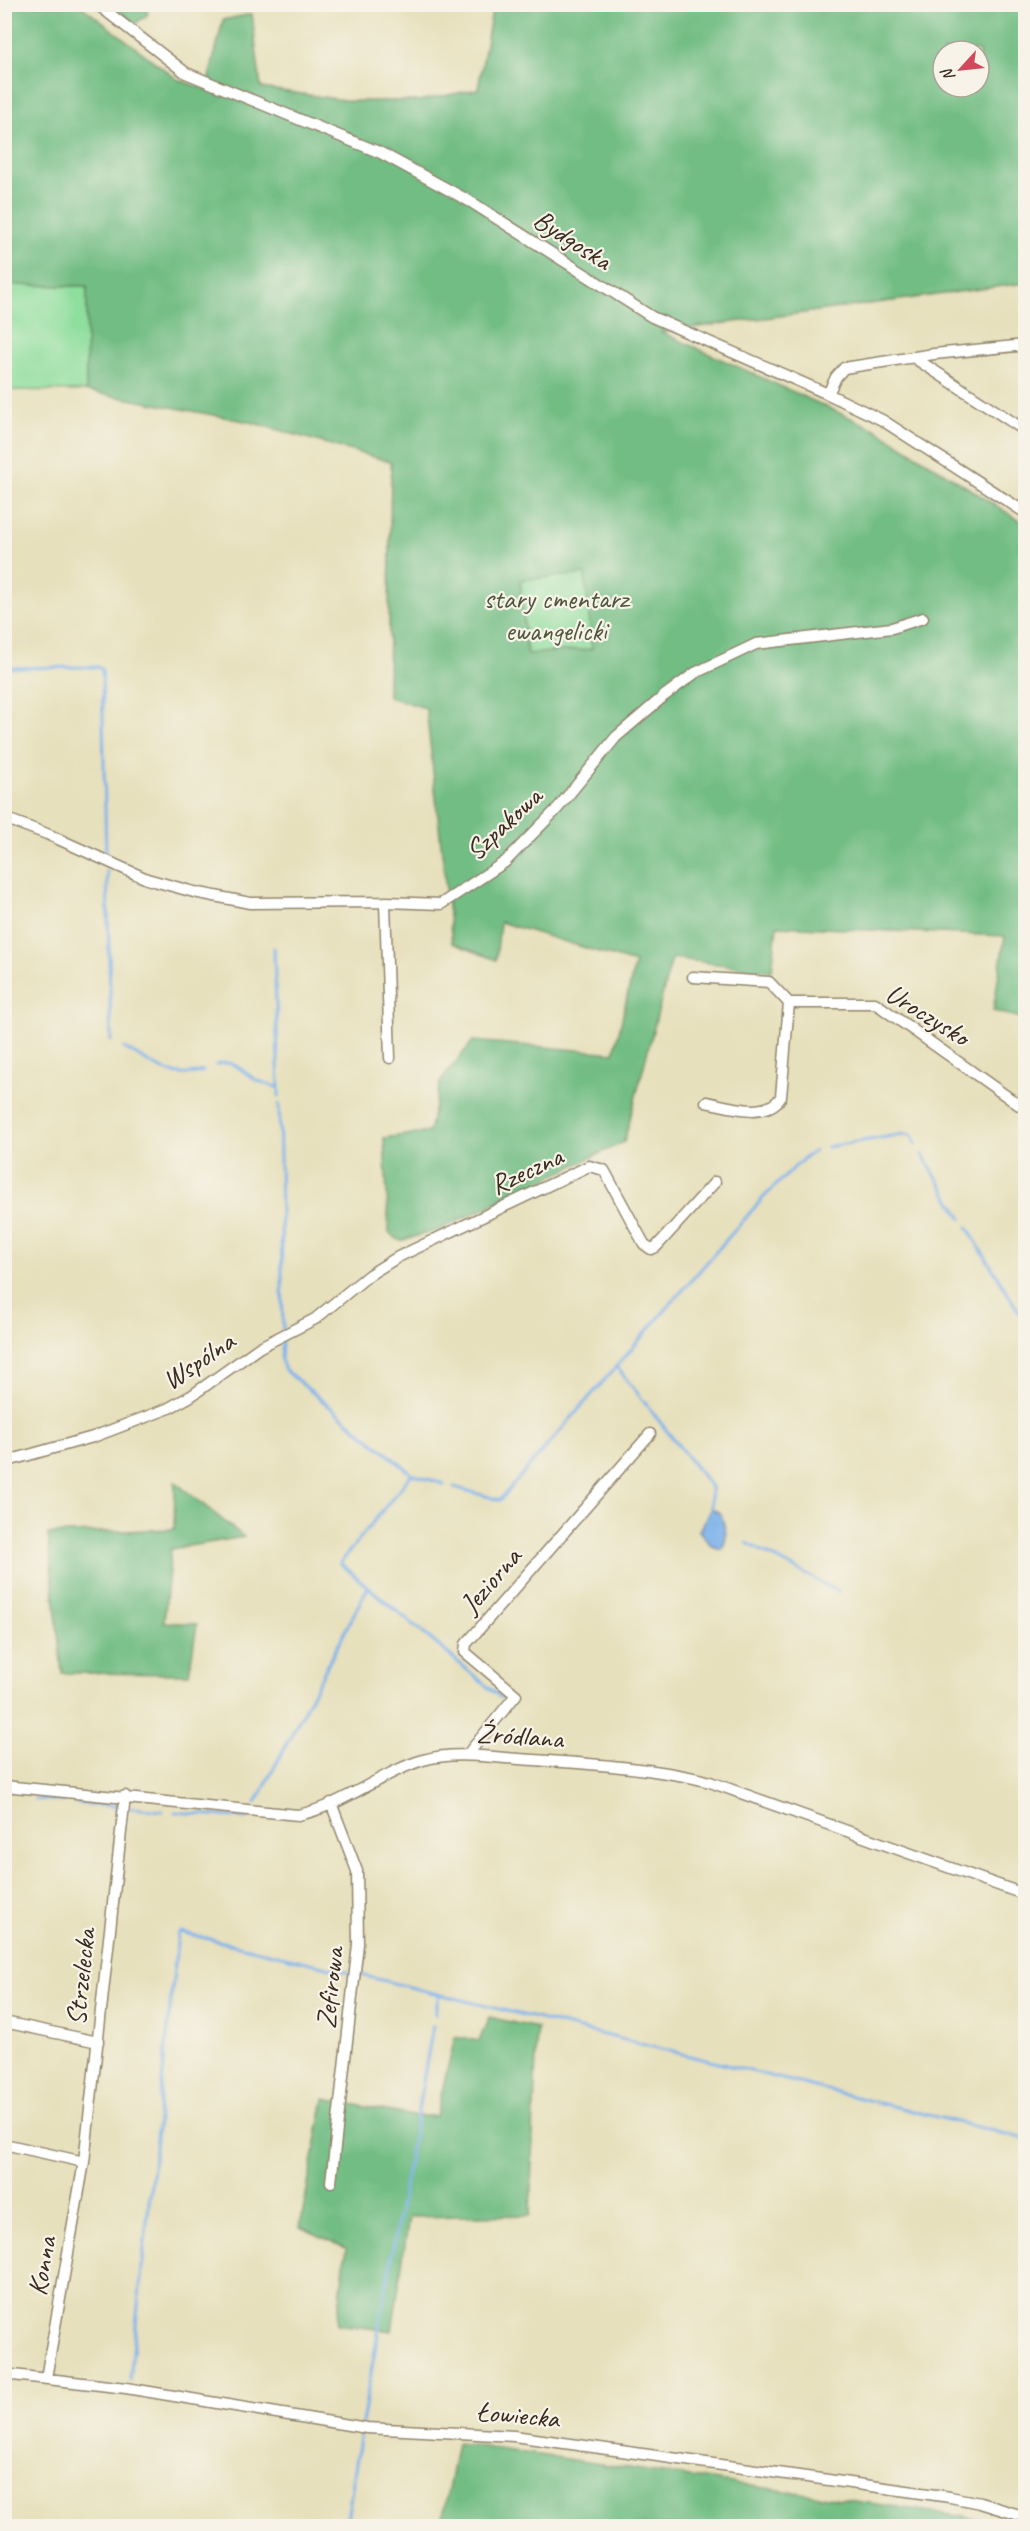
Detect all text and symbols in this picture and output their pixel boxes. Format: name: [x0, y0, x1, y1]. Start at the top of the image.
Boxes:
north arrow: [931, 39, 991, 99]
text: N: [936, 64, 960, 84]
street label: Bydgoska: [527, 201, 620, 278]
park label: stary cmentarz ewangelicki: [484, 581, 631, 648]
street label: Szpakowa: [458, 778, 551, 867]
street label: Uroczysko: [880, 975, 978, 1055]
street label: Rzeczna: [484, 1138, 570, 1202]
street label: Wspólna: [155, 1323, 243, 1397]
street label: Jeziorna: [451, 1539, 530, 1622]
street label: Źródlana: [476, 1715, 566, 1756]
street label: Strzelecka: [58, 1924, 103, 2027]
street label: Zefirowa: [308, 1943, 351, 2030]
street label: Konna: [19, 2232, 64, 2298]
street label: Łowiecka: [475, 2393, 562, 2436]

